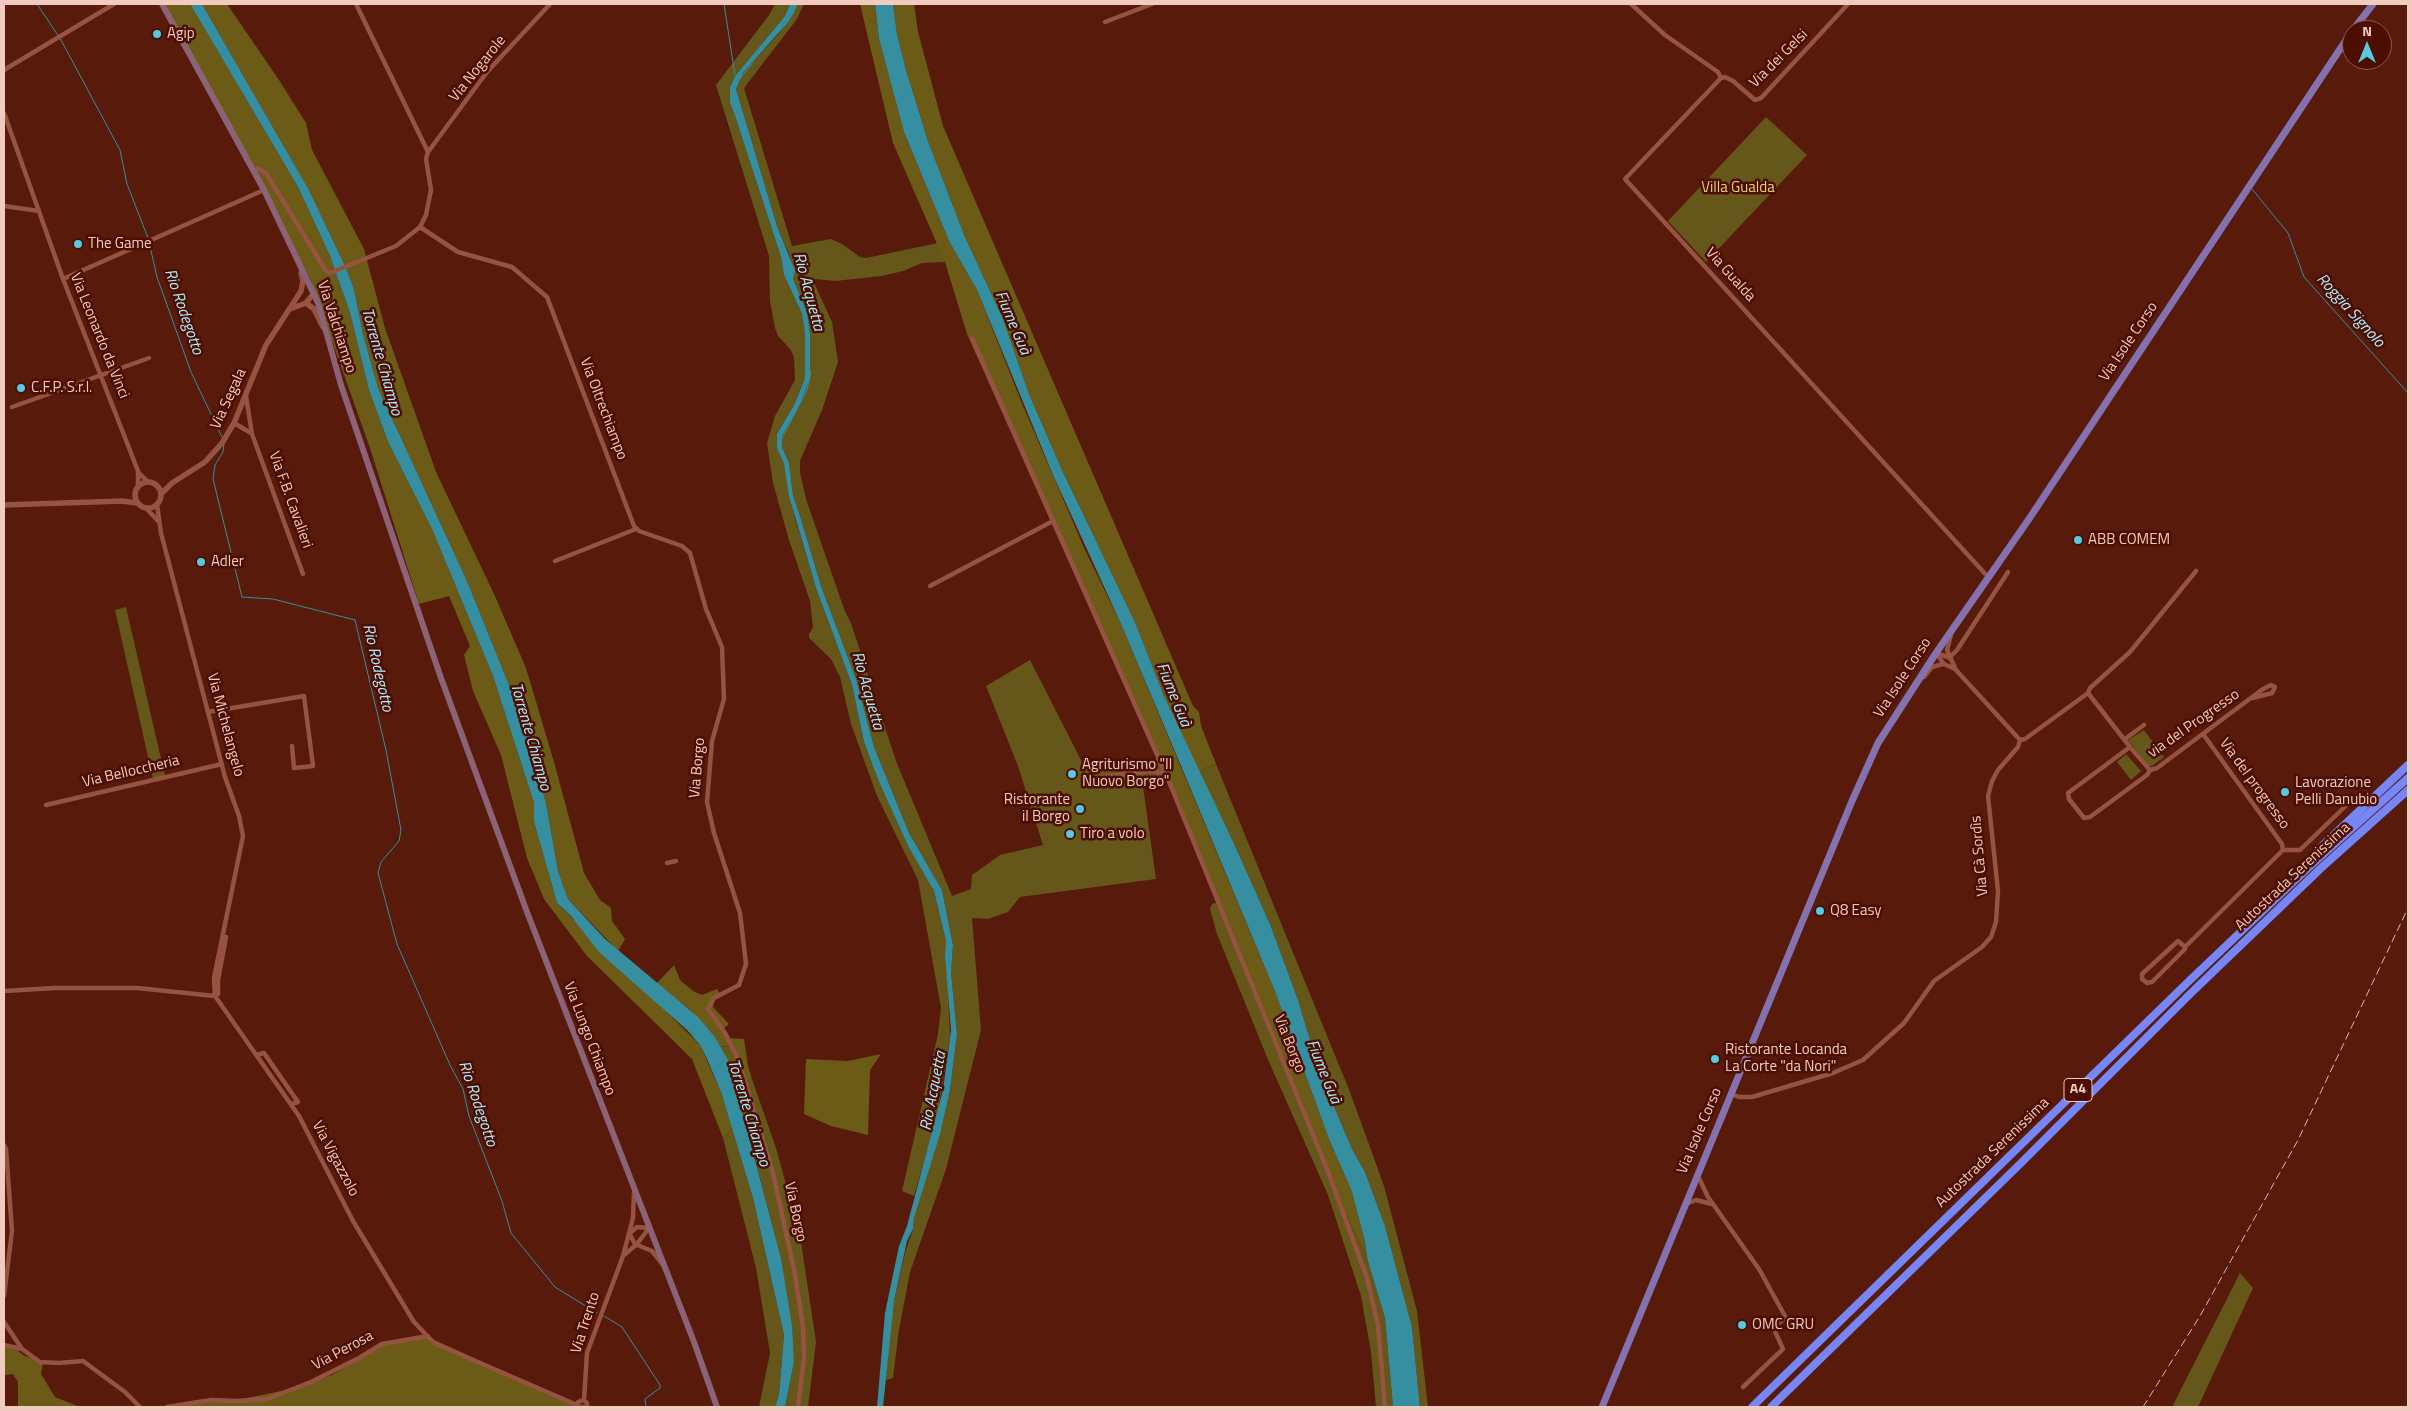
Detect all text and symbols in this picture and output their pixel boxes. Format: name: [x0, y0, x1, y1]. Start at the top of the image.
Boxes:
north arrow: [2342, 20, 2392, 70]
text: N: [2362, 20, 2372, 41]
place label: Agip: [167, 25, 195, 43]
street label: Via dei Gelsi: [1746, 26, 1812, 92]
marker: Agip: [151, 28, 163, 40]
street label: Via Nogarole: [446, 32, 510, 106]
park label: Villa Gualda: [1701, 179, 1775, 197]
place label: The Game: [88, 235, 152, 253]
marker: The Game: [72, 238, 84, 250]
street label: Via Gualda: [1701, 244, 1759, 306]
water label: Rio Acquetta: [788, 251, 828, 333]
water label: Rio Rodegotto: [159, 267, 207, 357]
water label: Roggia Signolo: [2312, 270, 2388, 352]
street label: Via Leonardo da Vinci: [66, 271, 132, 401]
street label: Via Valchiampo: [313, 279, 359, 375]
water label: Fiume Guà: [990, 288, 1034, 358]
street label: Via Isole Corso: [2096, 299, 2162, 385]
water label: Torrente Chiampo: [356, 306, 406, 418]
street label: Via Oltrechiampo: [575, 355, 631, 463]
street label: Via Segala: [207, 366, 251, 432]
place label: C.F.P. S.r.l.: [31, 379, 92, 397]
marker: C.F.P. S.r.l.: [15, 382, 27, 394]
street label: Via F.B. Cavalieri: [264, 449, 316, 551]
place label: ABB COMEM: [2088, 531, 2170, 549]
marker: ABB COMEM: [2072, 534, 2084, 546]
place label: Adler: [211, 553, 244, 571]
marker: Adler: [195, 556, 207, 568]
water label: Rio Rodegotto: [358, 622, 396, 714]
street label: Via Isole Corso: [1870, 635, 1936, 721]
water label: Rio Acquetta: [847, 650, 887, 732]
water label: Fiume Guà: [1151, 660, 1195, 730]
street label: Via Michelangelo: [203, 671, 247, 779]
water label: Torrente Chiampo: [505, 681, 555, 793]
street label: via del Progresso: [2145, 686, 2243, 762]
street label: Via del progresso: [2215, 735, 2293, 833]
street label: Via Borgo: [686, 737, 710, 799]
street label: Via Belloccheria: [81, 752, 181, 792]
place label: Agriturismo "Il Nuovo Borgo": [1082, 756, 1172, 791]
marker: Agriturismo "Il Nuovo Borgo": [1066, 768, 1078, 780]
place label: Lavorazione Pelli Danubio: [2295, 774, 2377, 809]
marker: Lavorazione Pelli Danubio: [2279, 786, 2291, 798]
place label: Ristorante il Borgo: [1004, 791, 1070, 826]
marker: Ristorante il Borgo: [1074, 803, 1086, 815]
street label: Via Cà Sordìs: [1967, 815, 1993, 897]
street label: Autostrada Serenissima: [2232, 819, 2354, 935]
place label: Tiro a volo: [1080, 825, 1145, 843]
marker: Tiro a volo: [1064, 828, 1076, 840]
place label: Q8 Easy: [1830, 902, 1882, 920]
marker: Q8 Easy: [1814, 905, 1826, 917]
street label: Via Lungo Chiampo: [559, 980, 619, 1098]
street label: Via Borgo: [1269, 1012, 1309, 1076]
water label: Fiume Guà: [1301, 1037, 1345, 1107]
place label: Ristorante Locanda La Corte "da Nori": [1725, 1041, 1847, 1076]
water label: Rio Acquetta: [917, 1050, 951, 1132]
marker: Ristorante Locanda La Corte "da Nori": [1709, 1053, 1721, 1065]
water label: Torrente Chiampo: [723, 1057, 773, 1169]
water label: Rio Rodegotto: [453, 1059, 501, 1149]
road number: A4: [2064, 1078, 2092, 1102]
street label: Via Isole Corso: [1674, 1085, 1726, 1177]
street label: Autostrada Serenissima: [1933, 1094, 2053, 1212]
street label: Via Vigazzolo: [308, 1118, 362, 1200]
street label: Via Borgo: [780, 1180, 810, 1244]
street label: Via Trento: [568, 1290, 604, 1356]
place label: OMC GRU: [1752, 1316, 1814, 1334]
marker: OMC GRU: [1736, 1319, 1748, 1331]
street label: Via Perosa: [309, 1327, 377, 1375]

